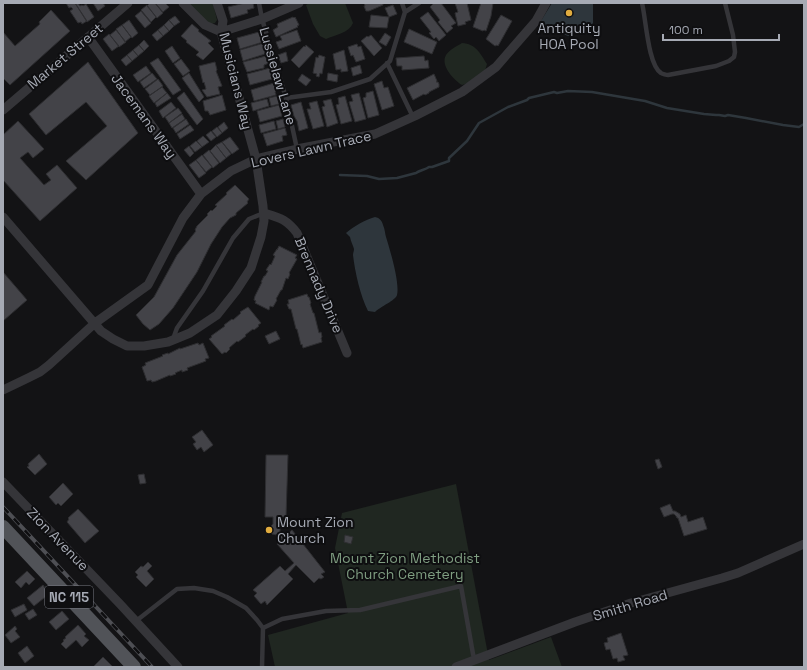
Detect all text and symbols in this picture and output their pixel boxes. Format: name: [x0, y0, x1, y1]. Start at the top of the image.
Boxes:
marker: Antiquity HOA Pool: [564, 8, 574, 18]
scale bar: [663, 16, 779, 42]
street label: Market Street: [23, 19, 107, 93]
place label: Antiquity HOA Pool: [537, 19, 601, 53]
text: 100 m: [669, 22, 703, 38]
street label: Lussielaw Lane: [255, 25, 301, 127]
street label: Musicians Way: [215, 31, 257, 131]
street label: Jacemans Way: [107, 70, 181, 162]
street label: Lovers Lawn Trace: [249, 126, 373, 172]
street label: Brennady Drive: [291, 234, 347, 336]
street label: Zion Avenue: [23, 503, 93, 575]
place label: Mount Zion Church: [277, 513, 354, 547]
marker: Mount Zion Church: [264, 525, 274, 535]
park label: Mount Zion Methodist Church Cemetery: [330, 549, 480, 583]
street label: Smith Road: [591, 585, 669, 625]
road number: NC 115: [45, 586, 93, 608]

